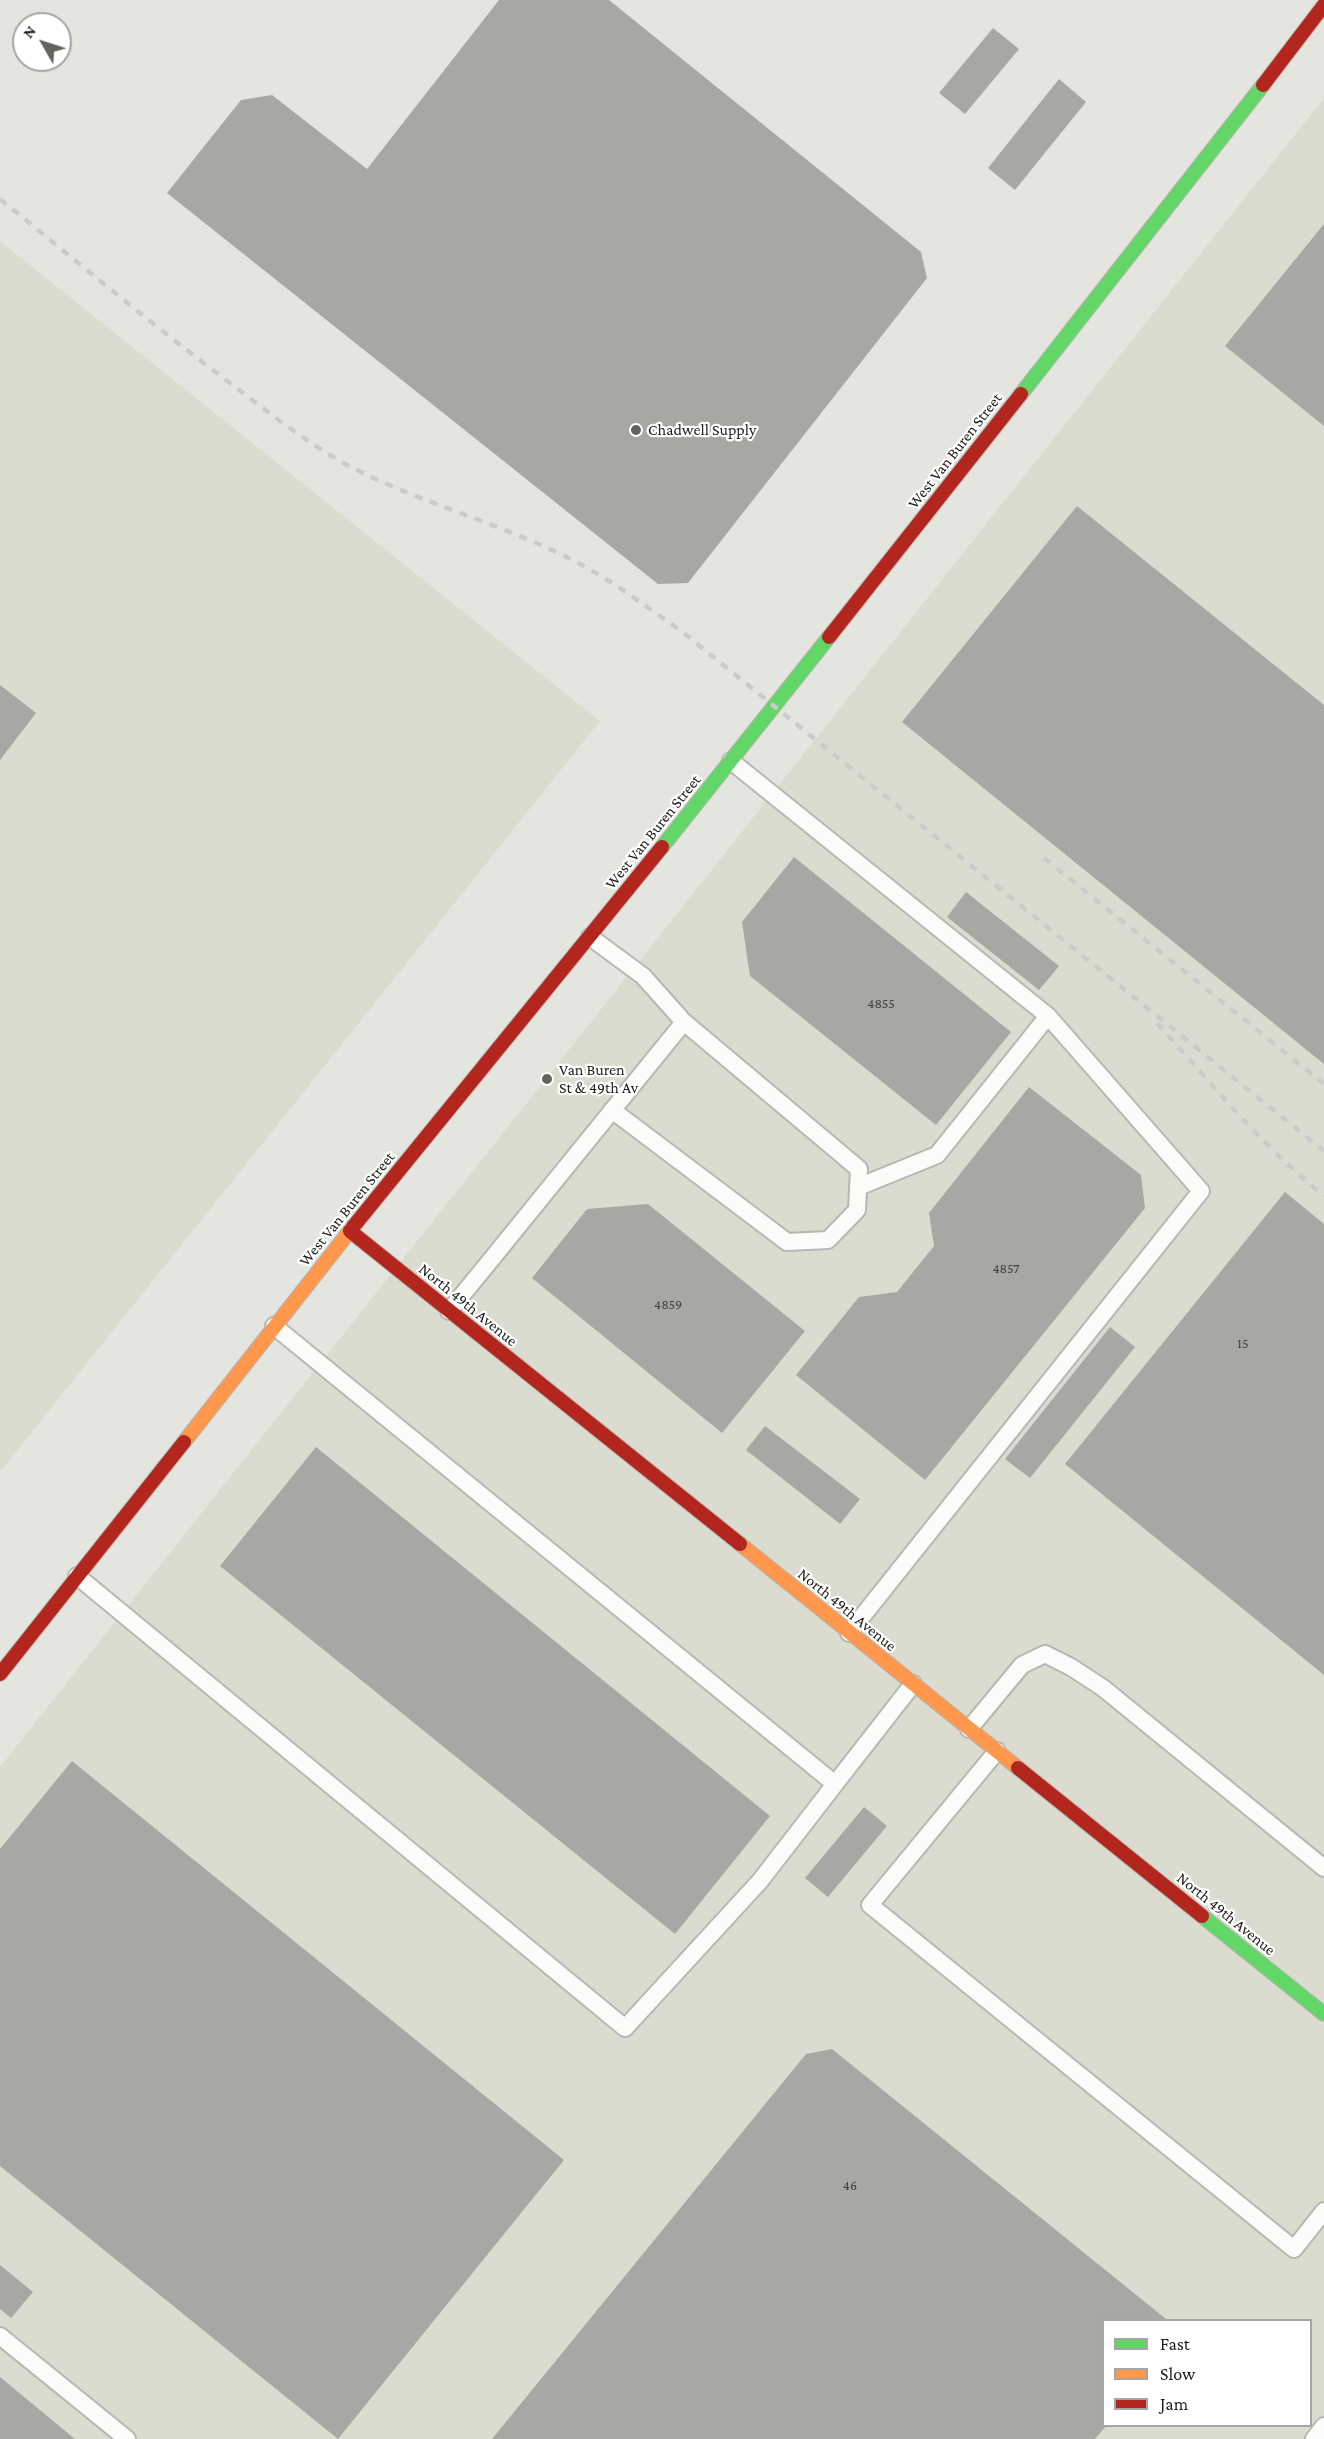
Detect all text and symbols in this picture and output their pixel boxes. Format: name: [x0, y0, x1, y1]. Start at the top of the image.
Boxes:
north arrow: [12, 12, 72, 72]
text: N: [19, 22, 39, 41]
street label: West Van Buren Street: [904, 389, 1006, 513]
place label: Chadwell Supply: [648, 420, 756, 440]
marker: Chadwell Supply: [629, 423, 643, 437]
street label: West Van Buren Street: [601, 771, 705, 893]
house number: 4855: [867, 996, 895, 1012]
place label: Van Buren St & 49th Av: [559, 1060, 638, 1098]
marker: Van Buren St & 49th Av: [540, 1072, 554, 1086]
street label: West Van Buren Street: [295, 1148, 399, 1270]
street label: North 49th Avenue: [415, 1259, 521, 1351]
house number: 4857: [992, 1261, 1020, 1277]
house number: 4859: [654, 1297, 682, 1313]
house number: 15: [1237, 1336, 1249, 1352]
street label: North 49th Avenue: [794, 1564, 900, 1656]
street label: North 49th Avenue: [1173, 1868, 1279, 1960]
house number: 46: [843, 2178, 857, 2194]
legend: [1102, 2319, 1312, 2427]
text: Fast: [1160, 2334, 1190, 2354]
text: Slow: [1160, 2364, 1195, 2384]
text: Jam: [1160, 2394, 1188, 2414]

